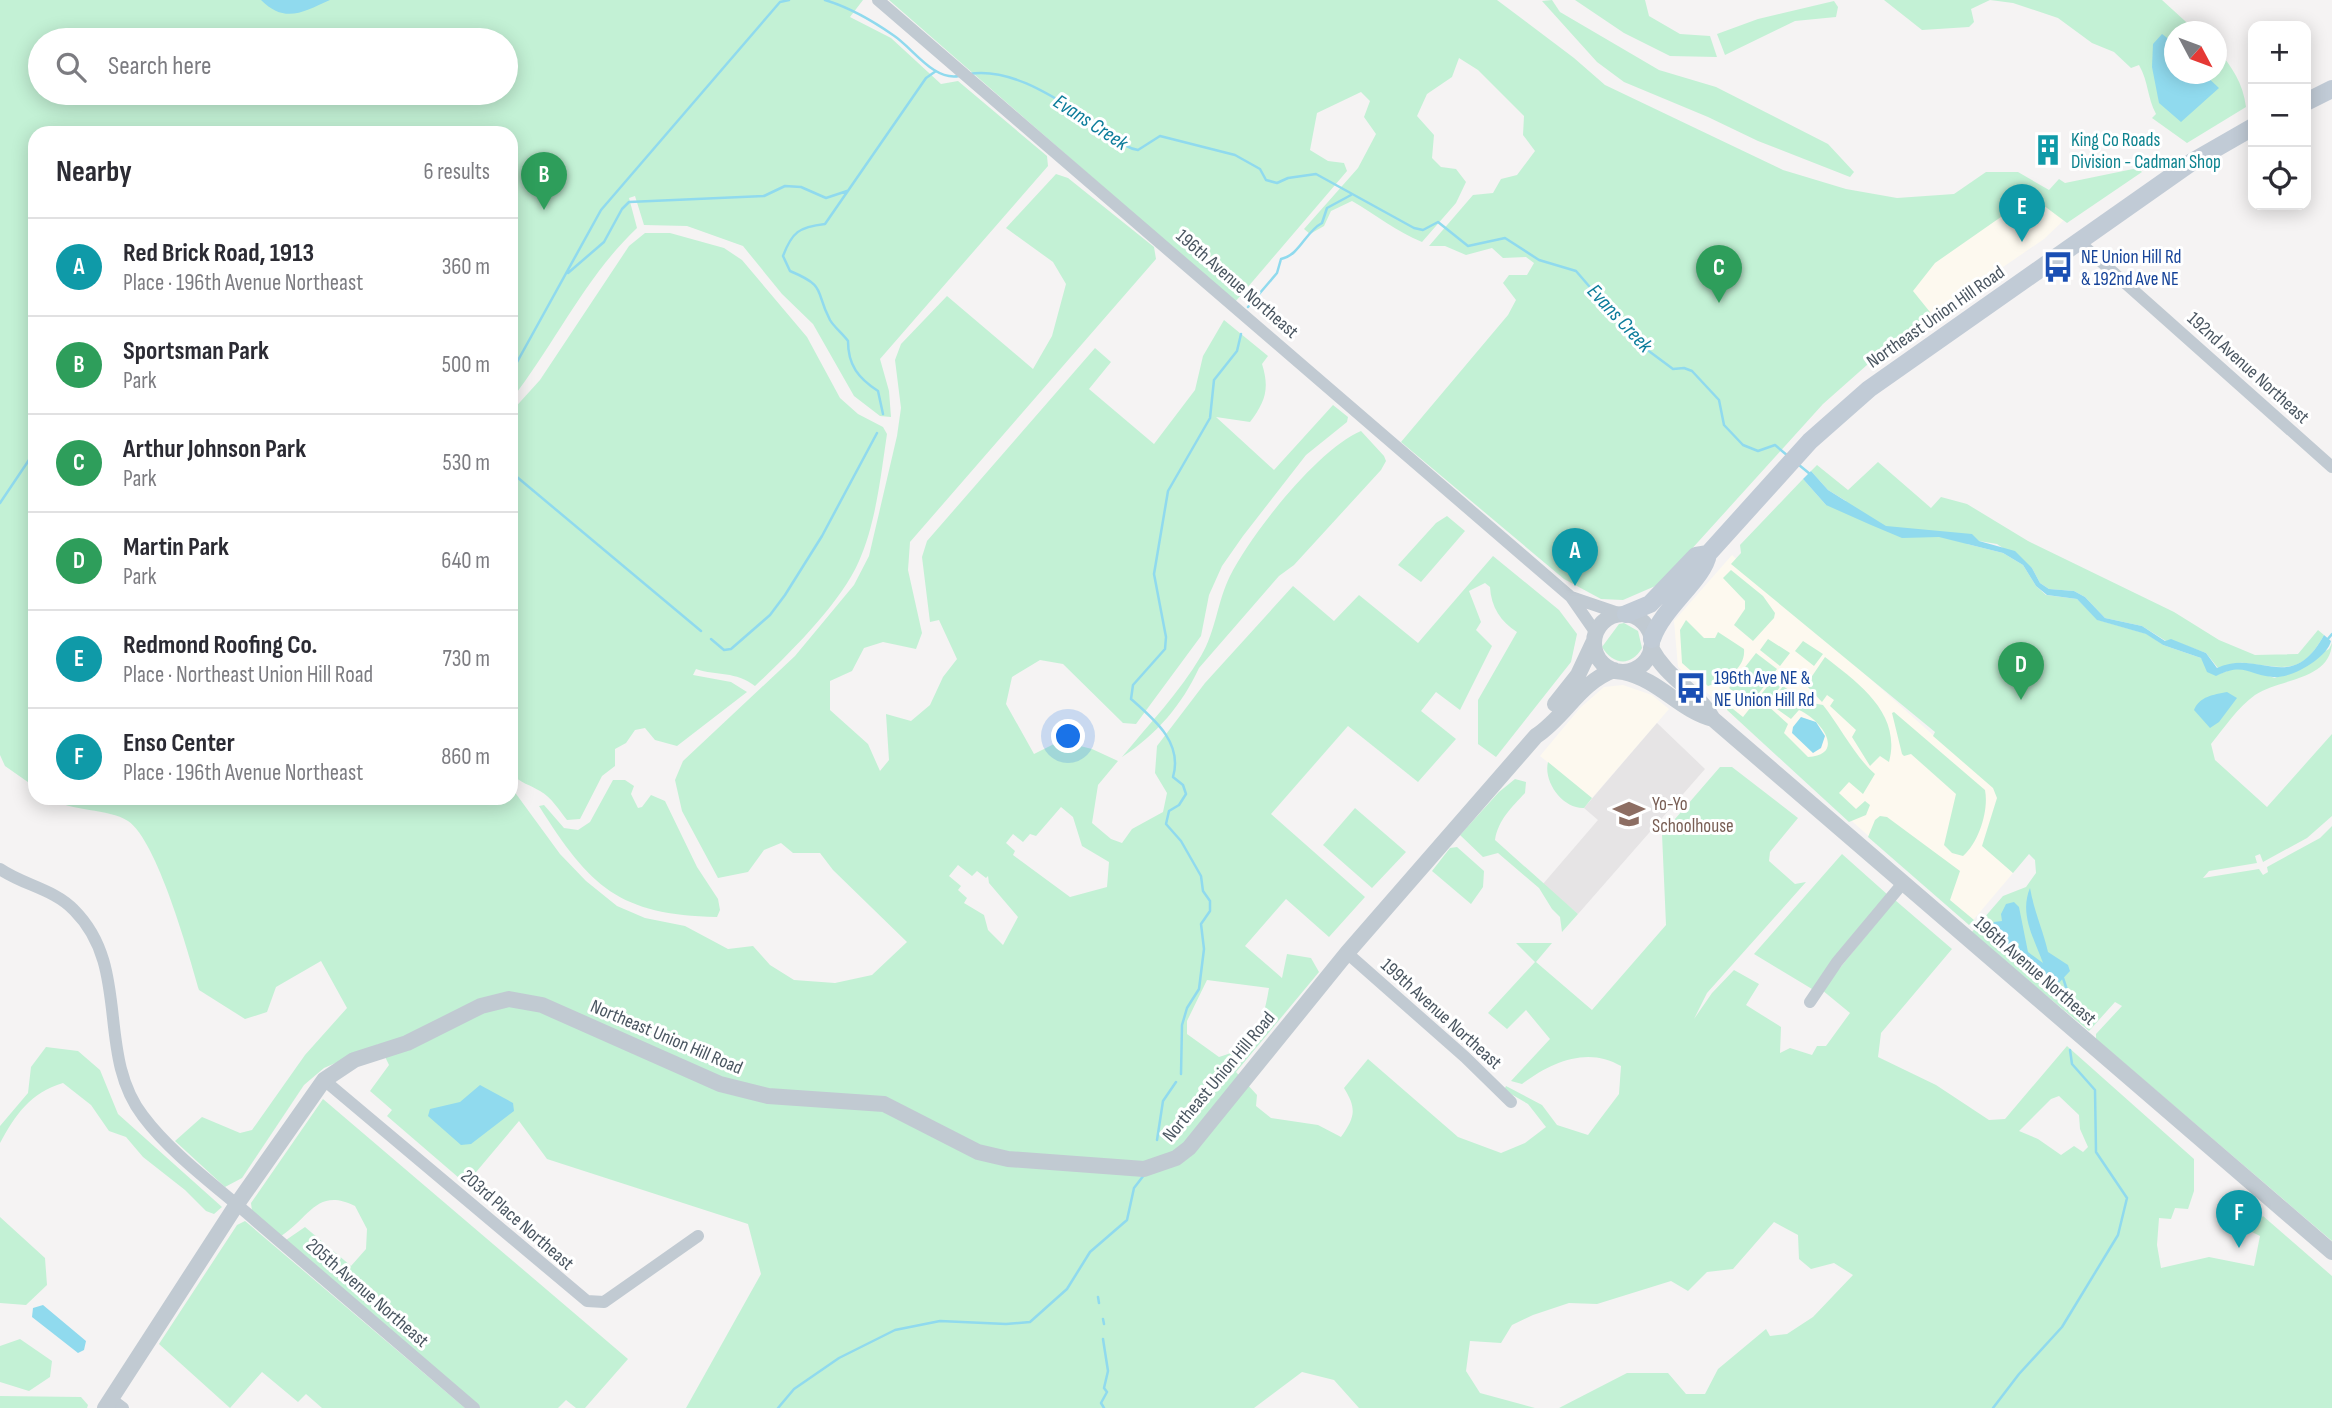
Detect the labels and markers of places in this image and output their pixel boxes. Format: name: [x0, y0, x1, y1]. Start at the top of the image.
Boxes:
place label: King Co Roads Division - Cadman Shop: [2071, 129, 2221, 174]
building icon: King Co Roads Division - Cadman Shop: [2031, 133, 2065, 167]
pin: B: [521, 152, 567, 210]
pin: E: [1999, 184, 2045, 242]
pin: C: [1696, 245, 1742, 303]
place label: NE Union Hill Rd & 192nd Ave NE: [2081, 246, 2181, 291]
bus stop icon: NE Union Hill Rd & 192nd Ave NE: [2041, 250, 2075, 284]
pin: A: [1552, 528, 1598, 586]
pin: D: [1998, 642, 2044, 700]
place label: 196th Ave NE & NE Union Hill Rd: [1714, 667, 1814, 712]
bus stop icon: 196th Ave NE & NE Union Hill Rd: [1674, 671, 1708, 705]
place label: Yo-Yo Schoolhouse: [1652, 793, 1734, 838]
school or university icon: Yo-Yo Schoolhouse: [1612, 797, 1646, 831]
pin: F: [2216, 1190, 2262, 1248]

